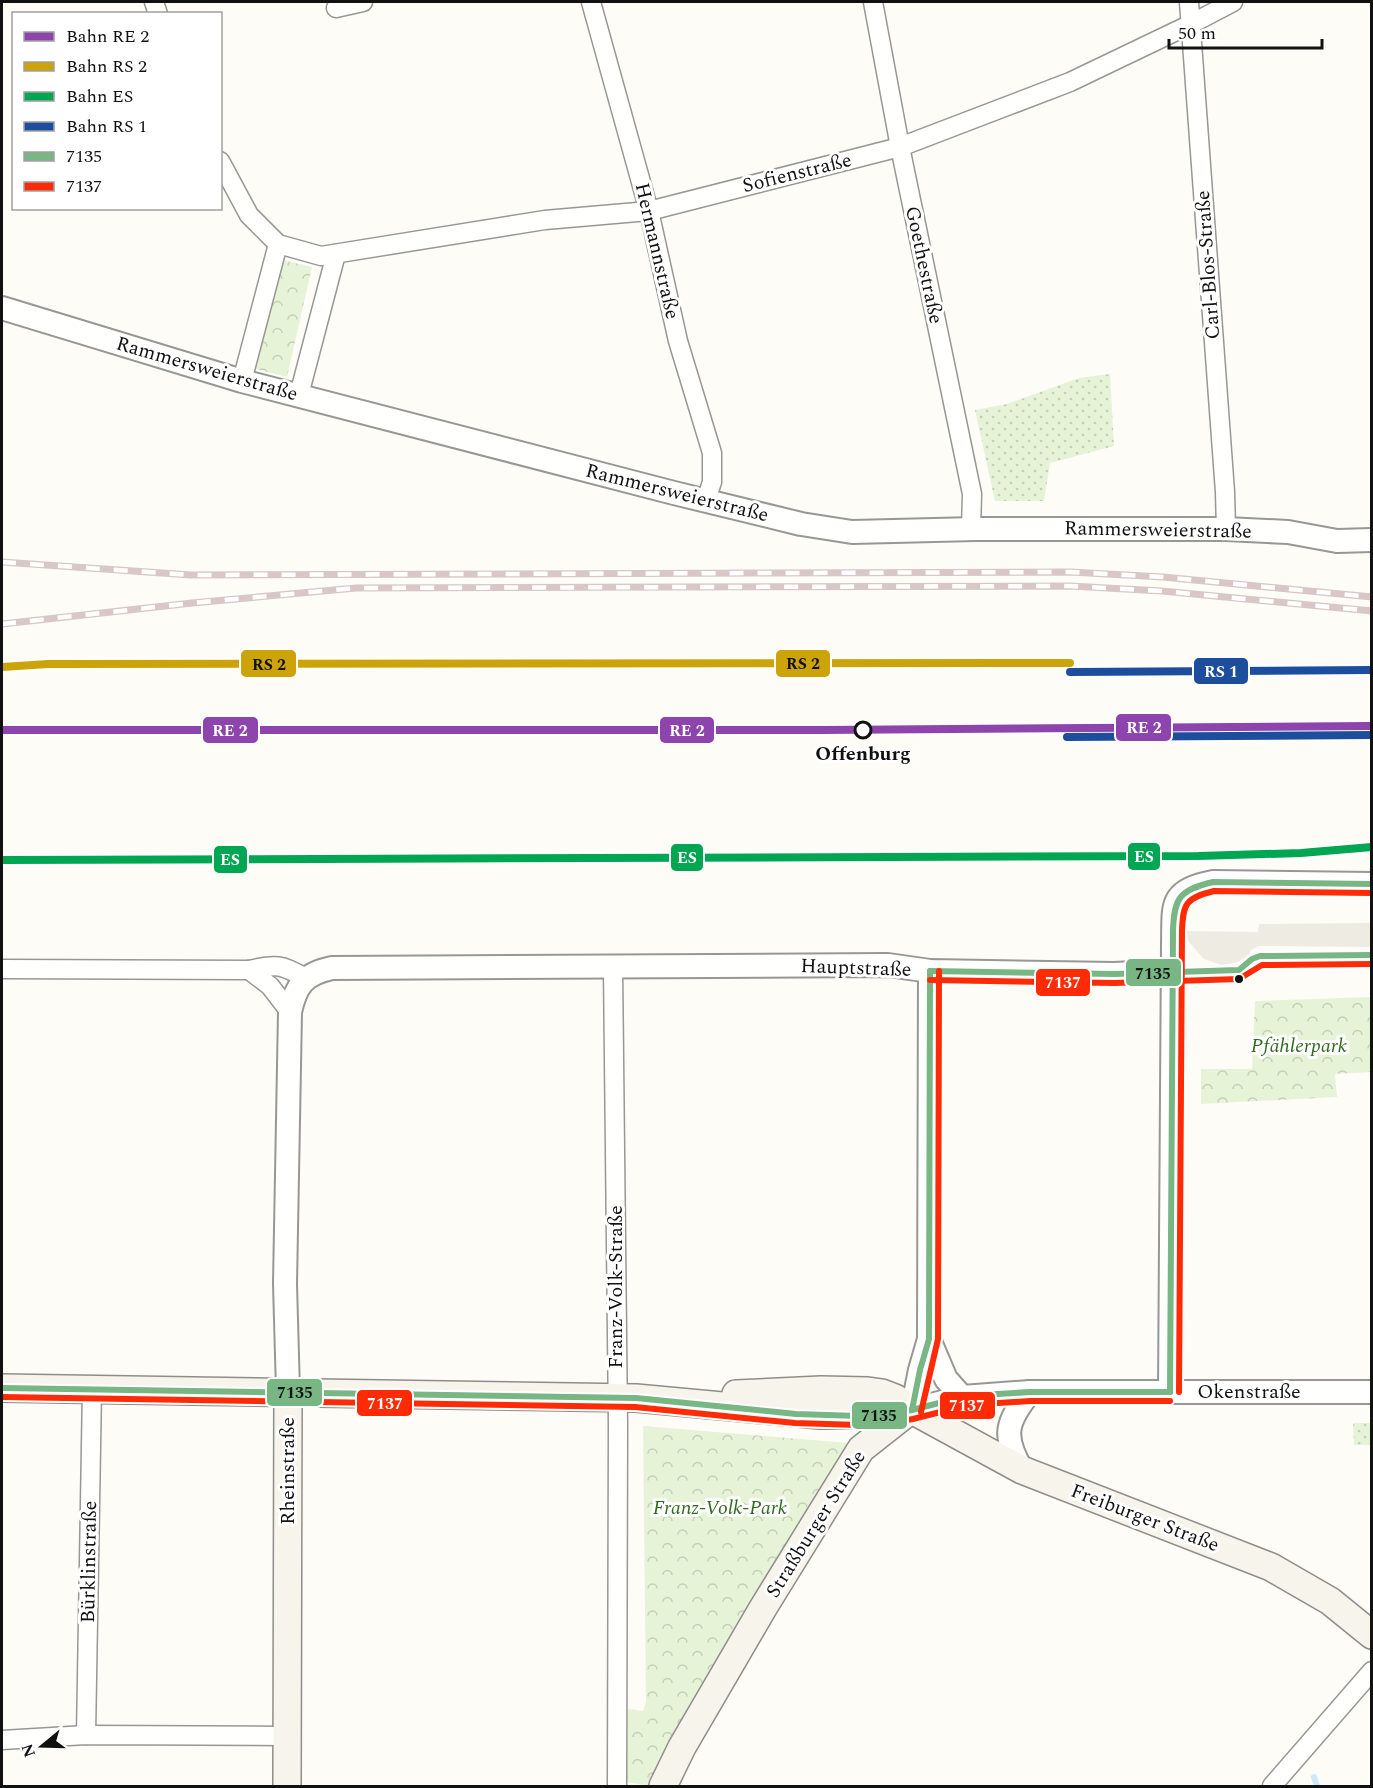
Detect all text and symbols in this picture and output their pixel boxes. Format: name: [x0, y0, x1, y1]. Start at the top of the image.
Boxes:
legend: [12, 12, 222, 210]
scale bar: [1169, 12, 1322, 50]
text: 50 m: [1178, 20, 1216, 47]
text: Bahn RE 2: [66, 23, 149, 50]
text: Bahn RS 2: [66, 53, 147, 80]
text: Bahn ES: [66, 83, 133, 110]
text: Bahn RS 1: [66, 113, 147, 140]
text: 7135: [66, 143, 102, 170]
street label: Sofienstraße: [739, 145, 855, 201]
text: 7137: [66, 173, 102, 200]
street label: Hermannstraße: [627, 180, 687, 322]
street label: Carl-Blos-Straße: [1188, 190, 1228, 340]
street label: Goethestraße: [897, 203, 951, 327]
street label: Rammersweierstraße: [113, 329, 301, 409]
street label: Rammersweierstraße: [582, 456, 772, 530]
street label: Rammersweierstraße: [1064, 513, 1252, 547]
line badge: RS 2: [240, 649, 297, 678]
line badge: RS 2: [775, 649, 831, 678]
text: RS 2: [786, 652, 820, 676]
text: RS 2: [252, 653, 286, 677]
line badge: RS 1: [1193, 657, 1249, 685]
text: RS 1: [1204, 660, 1238, 684]
line badge: RE 2: [1115, 713, 1172, 742]
line badge: RE 2: [202, 716, 259, 744]
line badge: RE 2: [659, 716, 715, 744]
text: RE 2: [1126, 716, 1162, 740]
text: RE 2: [212, 719, 248, 743]
text: RE 2: [669, 719, 705, 743]
marker: Offenburg: [854, 721, 872, 739]
place label: Offenburg: [815, 739, 911, 769]
line badge: ES: [1127, 842, 1161, 871]
line badge: ES: [670, 843, 704, 872]
line badge: ES: [213, 845, 248, 874]
text: ES: [1134, 845, 1154, 869]
text: ES: [677, 846, 697, 870]
text: ES: [220, 848, 240, 872]
street label: Hauptstraße: [800, 951, 912, 985]
line badge: 7135: [1125, 958, 1182, 987]
text: 7135: [1135, 962, 1171, 986]
line badge: 7137: [1035, 968, 1091, 997]
text: 7137: [1045, 971, 1081, 995]
unlabelled marker: [1233, 973, 1245, 985]
park label: Pfählerpark: [1251, 1031, 1348, 1061]
street label: Franz-Volk-Straße: [601, 1205, 631, 1369]
street label: Okenstraße: [1197, 1377, 1301, 1407]
line badge: 7135: [266, 1378, 323, 1407]
text: 7135: [277, 1381, 313, 1405]
line badge: 7137: [356, 1389, 413, 1417]
line badge: 7137: [939, 1391, 996, 1420]
text: 7137: [367, 1392, 403, 1416]
text: 7137: [949, 1394, 985, 1418]
line badge: 7135: [851, 1401, 908, 1430]
text: 7135: [861, 1404, 897, 1428]
street label: Rheinstraße: [273, 1417, 303, 1525]
street label: Straßburger Straße: [758, 1444, 874, 1604]
street label: Freiburger Straße: [1066, 1476, 1224, 1560]
park label: Franz-Volk-Park: [653, 1493, 788, 1523]
street label: Bürklinstraße: [73, 1501, 105, 1623]
north arrow: [12, 1716, 72, 1776]
text: N: [15, 1740, 42, 1761]

